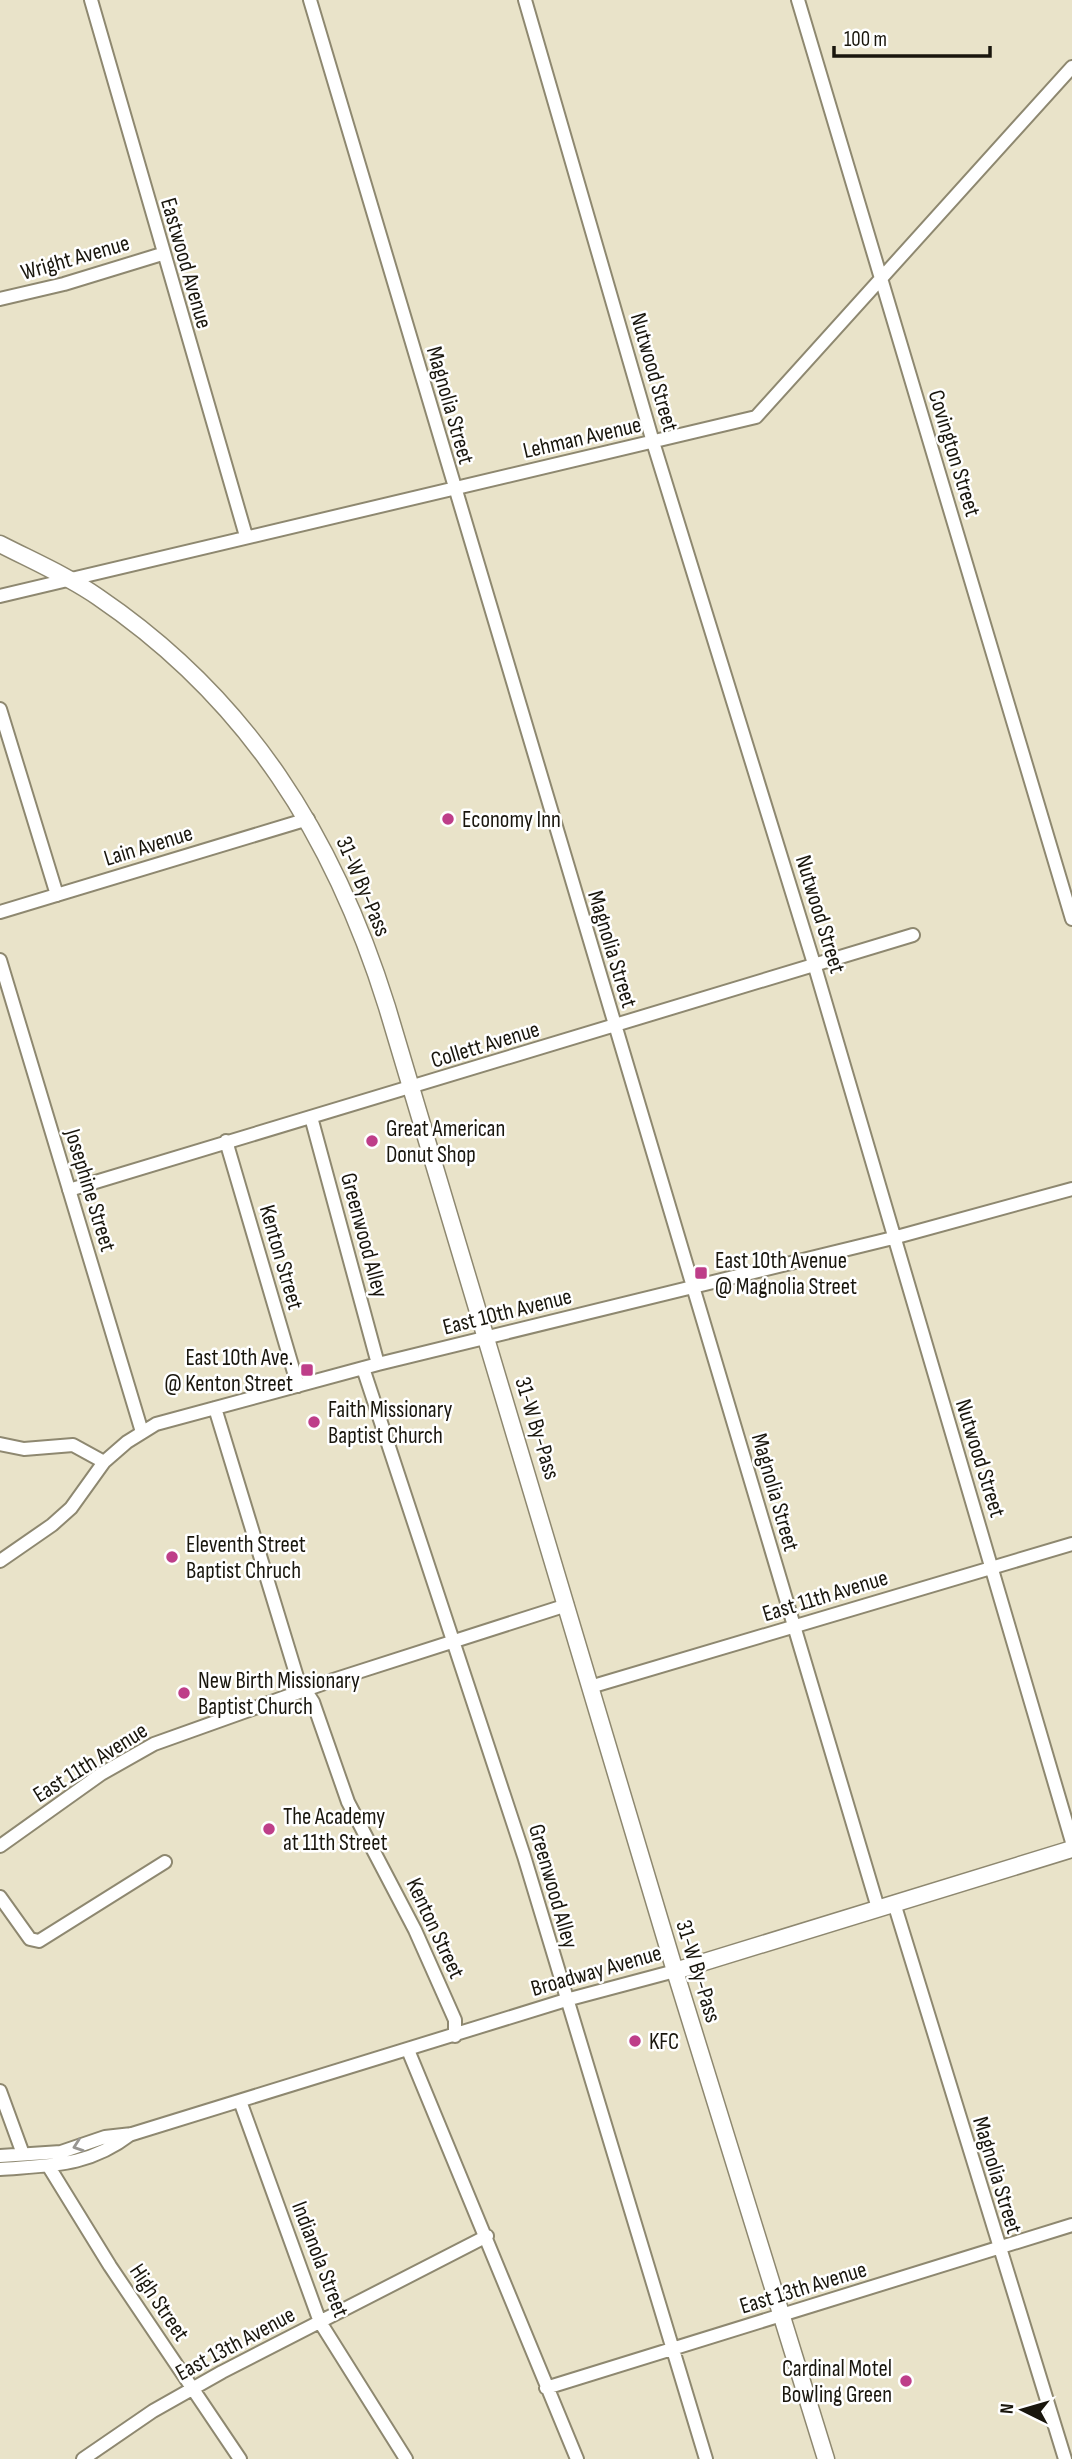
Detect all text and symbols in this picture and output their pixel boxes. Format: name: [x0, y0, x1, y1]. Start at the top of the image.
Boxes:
scale bar: [834, 14, 990, 58]
text: 100 m: [844, 27, 887, 52]
street label: Eastwood Avenue: [154, 195, 218, 332]
street label: Wright Avenue: [18, 229, 133, 287]
street label: Nutwood Street: [624, 310, 684, 435]
street label: Magnolia Street: [420, 343, 480, 467]
street label: Covington Street: [922, 387, 987, 520]
street label: Lehman Avenue: [520, 411, 644, 465]
place label: Economy Inn: [462, 806, 561, 834]
marker: Economy Inn: [440, 811, 456, 827]
street label: Lain Avenue: [101, 819, 196, 873]
street label: 31-W By-Pass: [330, 832, 397, 941]
street label: Nutwood Street: [789, 852, 851, 977]
street label: Magnolia Street: [581, 887, 643, 1011]
street label: Collett Avenue: [428, 1015, 543, 1075]
place label: Great American Donut Shop: [386, 1115, 505, 1169]
street label: Josephine Street: [58, 1125, 122, 1255]
marker: Great American Donut Shop: [364, 1133, 380, 1149]
street label: Greenwood Alley: [334, 1170, 394, 1301]
street label: Kenton Street: [253, 1202, 309, 1313]
place label: East 10th Avenue @ Magnolia Street: [715, 1247, 857, 1301]
marker: East 10th Avenue @ Magnolia Street: [693, 1265, 709, 1281]
street label: East 10th Avenue: [440, 1282, 575, 1342]
place label: East 10th Ave. @ Kenton Street: [164, 1344, 293, 1398]
marker: East 10th Ave. @ Kenton Street: [299, 1362, 315, 1378]
street label: 31-W By-Pass: [508, 1374, 566, 1483]
place label: Faith Missionary Baptist Church: [328, 1396, 452, 1450]
street label: Nutwood Street: [949, 1396, 1011, 1521]
marker: Faith Missionary Baptist Church: [306, 1414, 322, 1430]
street label: Magnolia Street: [745, 1430, 805, 1554]
place label: Eleventh Street Baptist Chruch: [186, 1531, 306, 1585]
marker: Eleventh Street Baptist Chruch: [164, 1549, 180, 1565]
street label: East 11th Avenue: [759, 1564, 891, 1628]
place label: New Birth Missionary Baptist Church: [198, 1667, 360, 1721]
marker: New Birth Missionary Baptist Church: [176, 1685, 192, 1701]
street label: East 11th Avenue: [28, 1717, 153, 1809]
place label: The Academy at 11th Street: [283, 1803, 388, 1857]
marker: The Academy at 11th Street: [261, 1821, 277, 1837]
street label: Greenwood Alley: [522, 1821, 584, 1952]
street label: Kenton Street: [400, 1874, 471, 1983]
street label: 31-W By-Pass: [669, 1917, 727, 2026]
street label: Broadway Avenue: [528, 1939, 665, 2003]
place label: KFC: [649, 2028, 679, 2056]
marker: KFC: [627, 2033, 643, 2049]
street label: Magnolia Street: [966, 2113, 1028, 2237]
one-way arrow: [72, 2138, 84, 2152]
street label: Indianola Street: [285, 2197, 355, 2321]
street label: East 13th Avenue: [736, 2255, 870, 2321]
street label: High Street: [123, 2259, 195, 2347]
street label: East 13th Avenue: [171, 2301, 300, 2387]
place label: Cardinal Motel Bowling Green: [782, 2355, 892, 2409]
marker: Cardinal Motel Bowling Green: [898, 2373, 914, 2389]
north arrow: [988, 2375, 1058, 2445]
text: N: [996, 2403, 1019, 2415]

